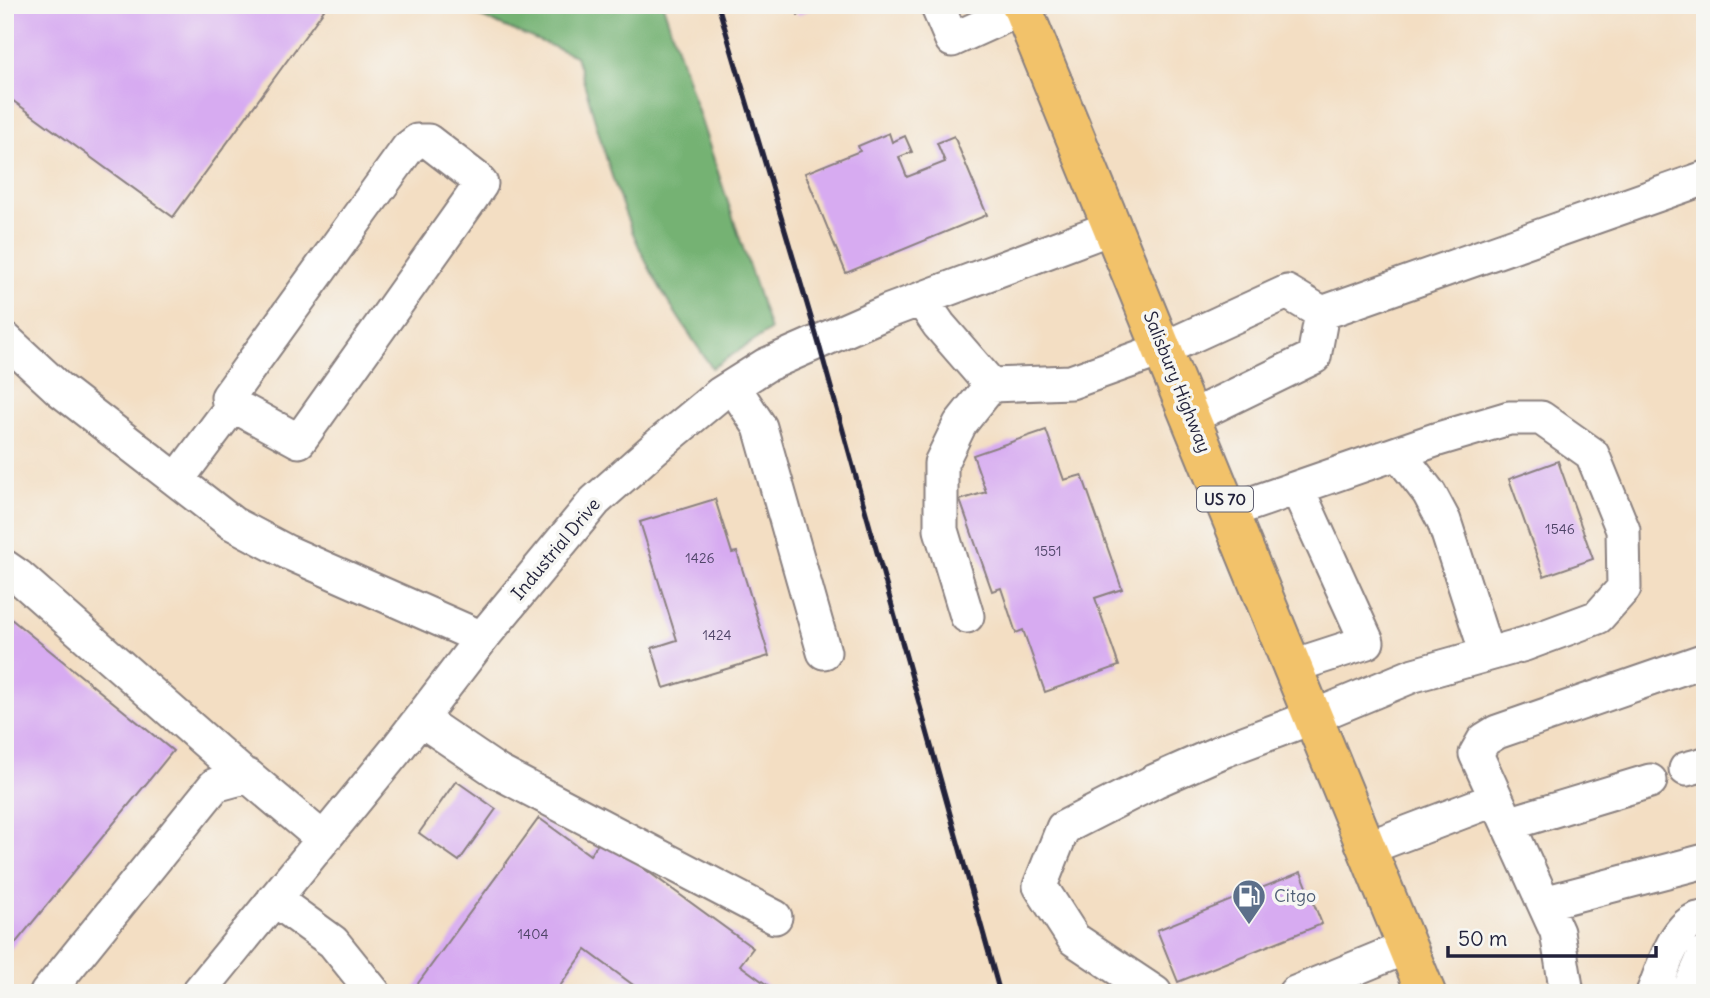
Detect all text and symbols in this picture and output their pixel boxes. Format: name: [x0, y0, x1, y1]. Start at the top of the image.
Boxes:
street label: Salisbury Highway: [1139, 308, 1216, 456]
road number: US 70: [1197, 486, 1253, 512]
street label: Industrial Drive: [506, 493, 605, 604]
house number: 1546: [1545, 520, 1575, 538]
house number: 1551: [1034, 542, 1062, 560]
house number: 1426: [685, 549, 715, 567]
house number: 1424: [702, 626, 732, 644]
fuel station icon: Citgo: [1230, 877, 1268, 926]
place label: Citgo: [1274, 884, 1316, 907]
scale bar: [1448, 914, 1656, 958]
house number: 1404: [518, 925, 548, 943]
text: 50 m: [1458, 925, 1507, 952]

